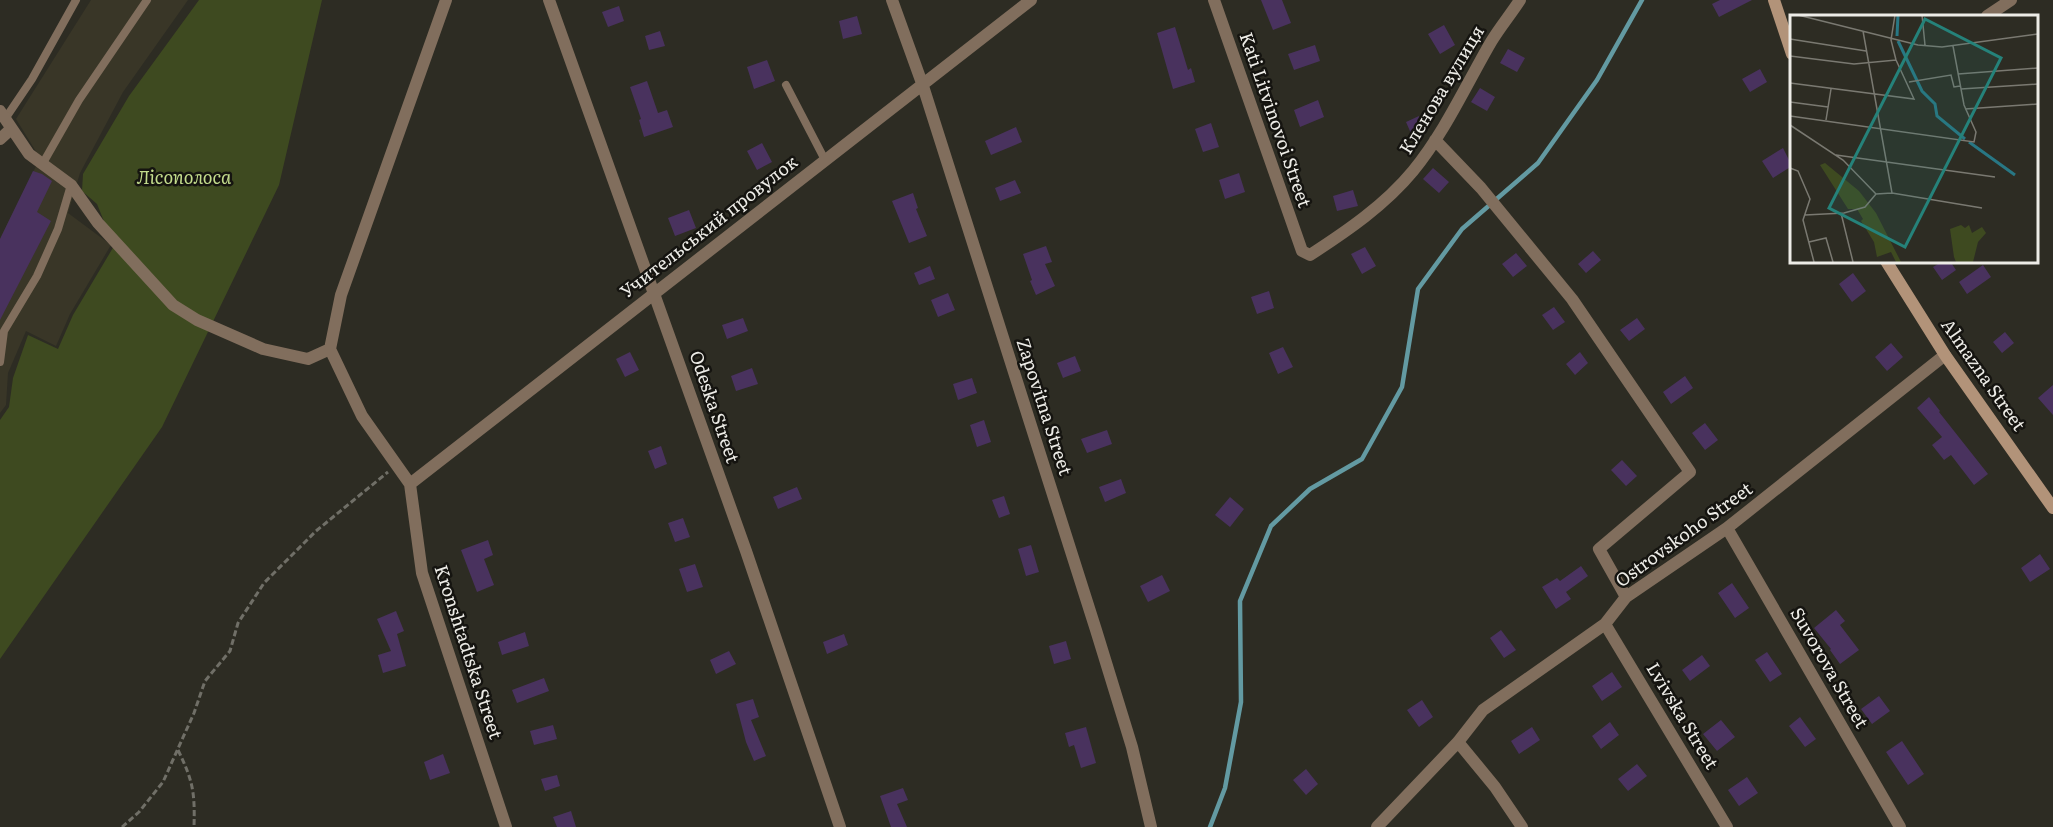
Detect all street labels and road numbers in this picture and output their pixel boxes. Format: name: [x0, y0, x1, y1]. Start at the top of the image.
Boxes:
street label: Кленова вулиця: [1392, 20, 1490, 159]
street label: Kati Litvinovoi Street: [1234, 28, 1319, 212]
street label: Учительський провулок: [614, 148, 803, 304]
street label: Almazna Street: [1935, 312, 2034, 436]
street label: Zapovitna Street: [1011, 335, 1081, 479]
street label: Odeska Street: [684, 347, 748, 467]
street label: Ostrovskoho Street: [1609, 474, 1758, 593]
street label: Kronshtadtska Street: [428, 561, 511, 743]
street label: Suvorova Street: [1785, 602, 1876, 733]
street label: Lvivska Street: [1641, 657, 1726, 774]

